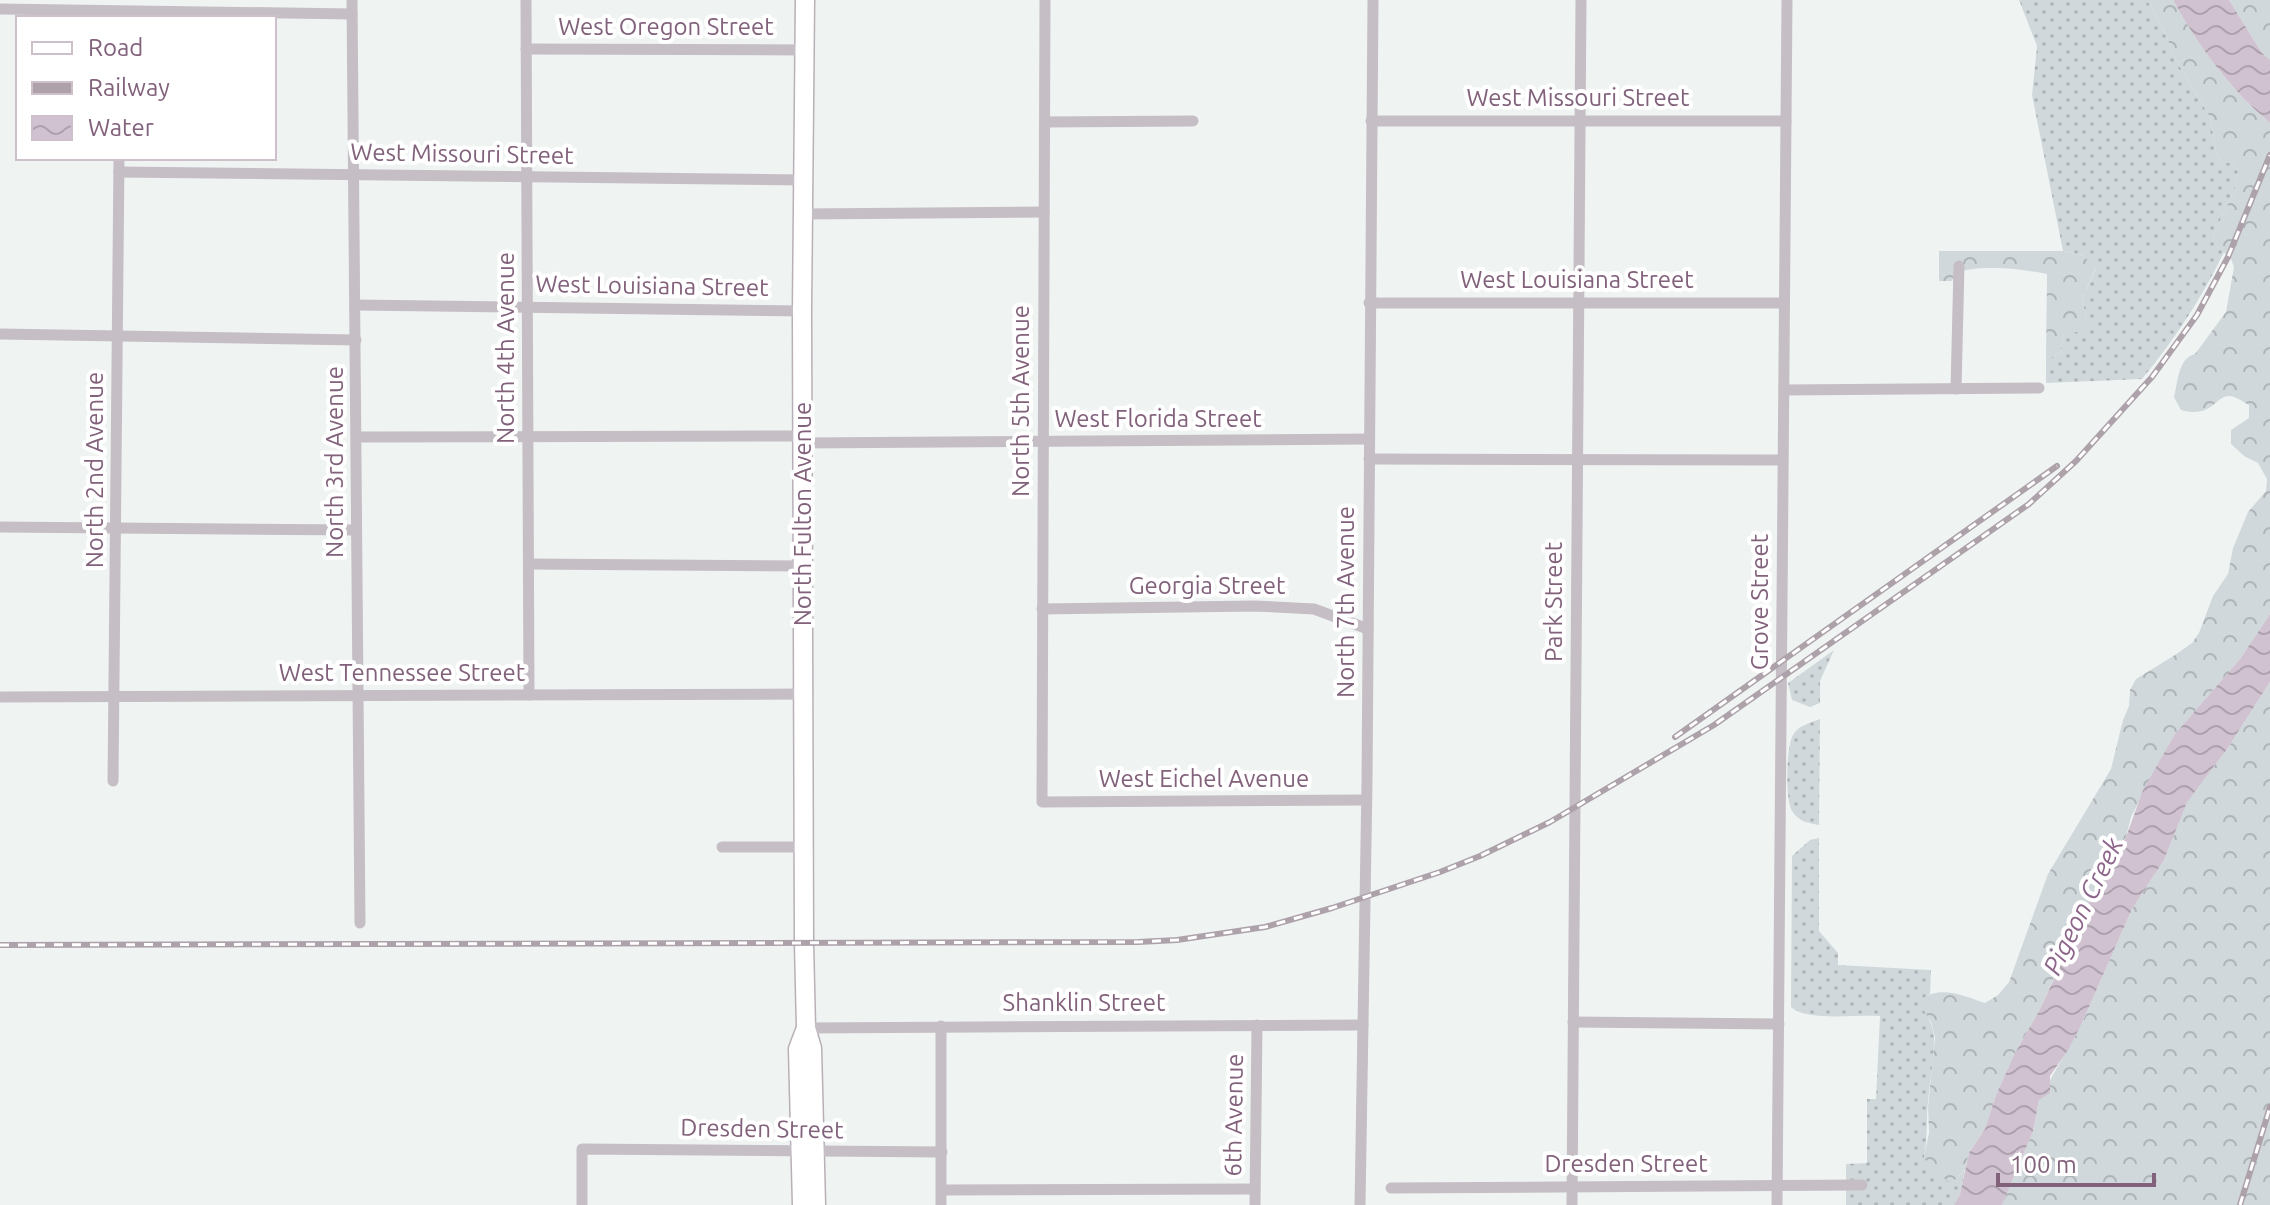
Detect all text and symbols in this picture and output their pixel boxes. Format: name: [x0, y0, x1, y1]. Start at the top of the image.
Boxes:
street label: West Oregon Street: [558, 13, 774, 40]
legend: [16, 16, 276, 160]
text: Road: [88, 34, 143, 61]
text: Railway: [88, 74, 170, 101]
street label: West Missouri Street: [1466, 84, 1690, 111]
text: Water: [88, 114, 154, 141]
street label: West Missouri Street: [350, 138, 574, 169]
street label: North 4th Avenue: [492, 252, 519, 444]
street label: West Louisiana Street: [1460, 266, 1694, 293]
street label: West Louisiana Street: [535, 270, 769, 301]
street label: North 5th Avenue: [1007, 305, 1034, 497]
street label: North 3rd Avenue: [321, 366, 348, 558]
street label: North 2nd Avenue: [81, 372, 108, 568]
street label: North Fulton Avenue: [789, 402, 816, 626]
street label: West Florida Street: [1054, 405, 1262, 432]
street label: North 7th Avenue: [1332, 506, 1359, 698]
street label: Grove Street: [1746, 533, 1773, 670]
street label: Park Street: [1540, 541, 1567, 662]
street label: Georgia Street: [1129, 572, 1286, 599]
street label: West Tennessee Street: [279, 659, 526, 686]
street label: West Eichel Avenue: [1099, 765, 1309, 792]
water label: Pigeon Creek: [2037, 832, 2129, 979]
street label: Shanklin Street: [1003, 989, 1166, 1016]
street label: 6th Avenue: [1219, 1053, 1248, 1177]
street label: Dresden Street: [680, 1114, 844, 1143]
scale bar: [1998, 1137, 2154, 1187]
street label: Dresden Street: [1544, 1150, 1708, 1177]
text: 100 m: [2010, 1151, 2077, 1178]

